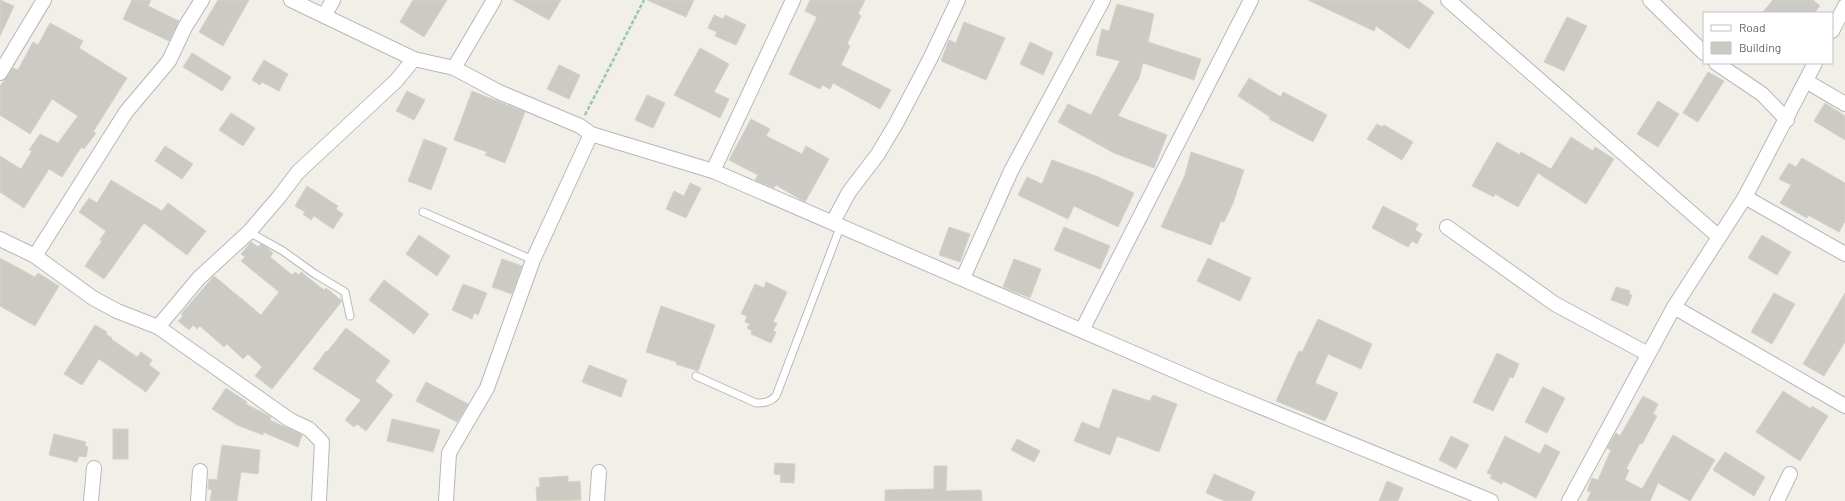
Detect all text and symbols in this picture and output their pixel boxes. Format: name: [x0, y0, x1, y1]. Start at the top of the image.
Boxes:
legend: [1703, 12, 1833, 64]
text: Road: [1739, 20, 1766, 34]
text: Building: [1739, 40, 1781, 54]

